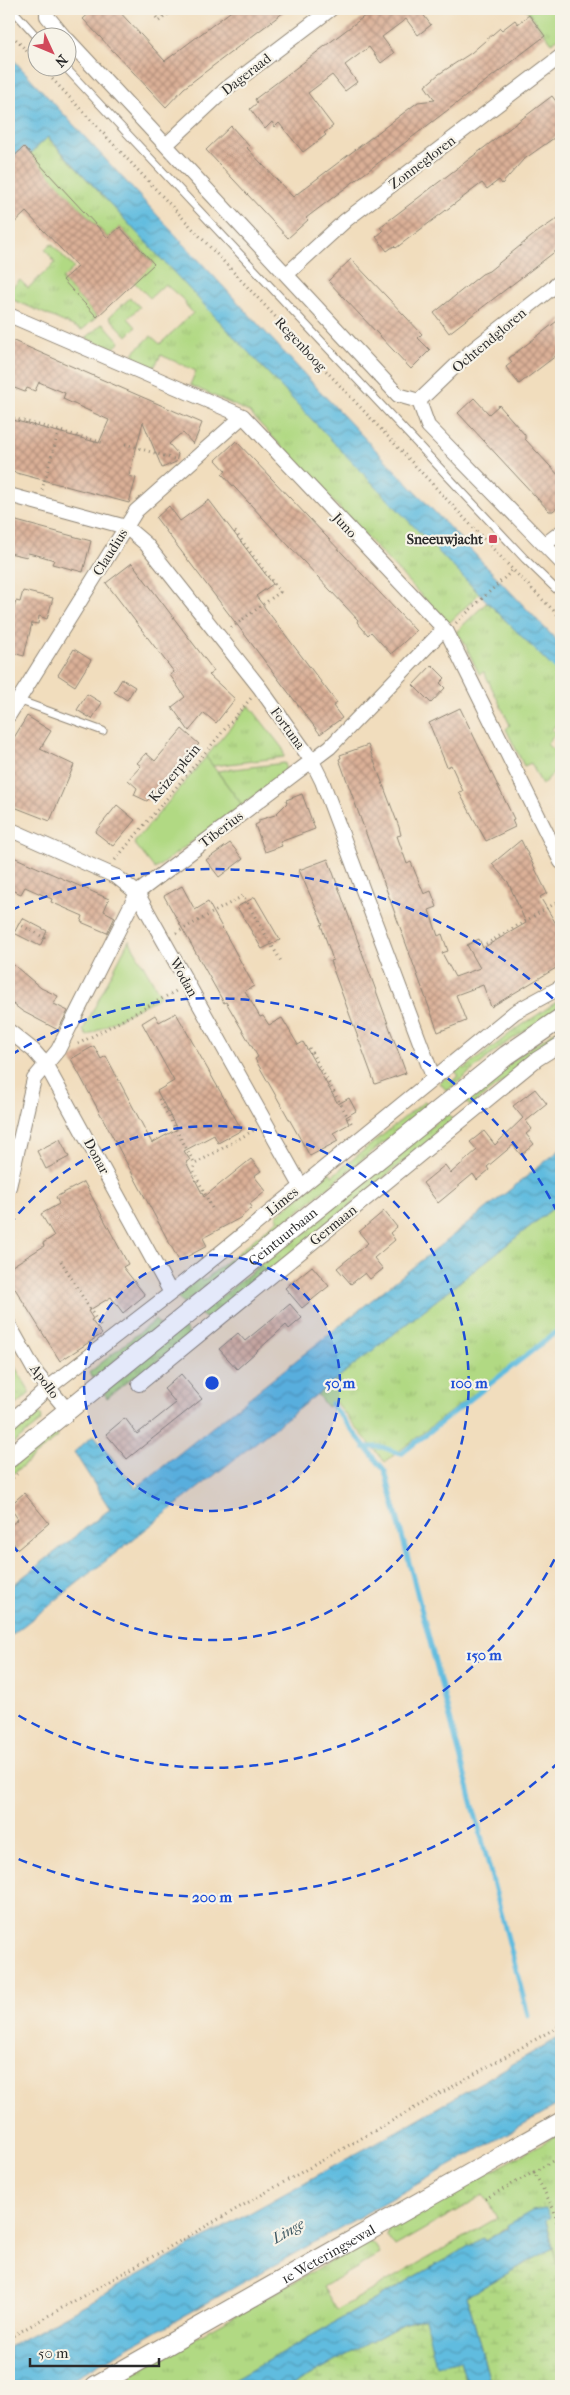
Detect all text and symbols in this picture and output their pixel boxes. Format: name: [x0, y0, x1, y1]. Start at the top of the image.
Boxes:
north arrow: [28, 28, 78, 78]
street label: Dageraad: [218, 50, 275, 99]
text: N: [51, 51, 71, 71]
street label: Zonnegloren: [386, 132, 459, 193]
street label: Ochtendgloren: [449, 304, 530, 376]
street label: Regenboog: [271, 314, 331, 376]
street label: Juno: [328, 509, 360, 541]
street label: Claudius: [89, 526, 132, 579]
place label: Sneeuwjacht: [407, 531, 484, 548]
marker: Sneeuwjacht: [487, 533, 499, 545]
street label: Fortuna: [267, 704, 309, 753]
street label: Keizerplein: [145, 741, 204, 806]
street label: Tiberius: [196, 807, 247, 851]
street label: Wodan: [165, 954, 201, 1000]
street label: Donar: [80, 1135, 113, 1177]
street label: Limes: [263, 1183, 302, 1219]
street label: Germaan: [306, 1201, 360, 1249]
street label: Ceintuurbaan: [245, 1204, 321, 1270]
street label: Apollo: [26, 1360, 63, 1402]
centre of rings: [203, 1374, 221, 1392]
text: 50 m: [325, 1374, 356, 1392]
text: 100 m: [450, 1374, 488, 1392]
text: 150 m: [466, 1646, 502, 1664]
text: 200 m: [192, 1888, 232, 1906]
water label: Linge: [268, 2214, 308, 2248]
street label: 1e Weteringsewal: [279, 2221, 378, 2288]
scale bar: [30, 2335, 159, 2367]
text: 50 m: [38, 2344, 69, 2362]

